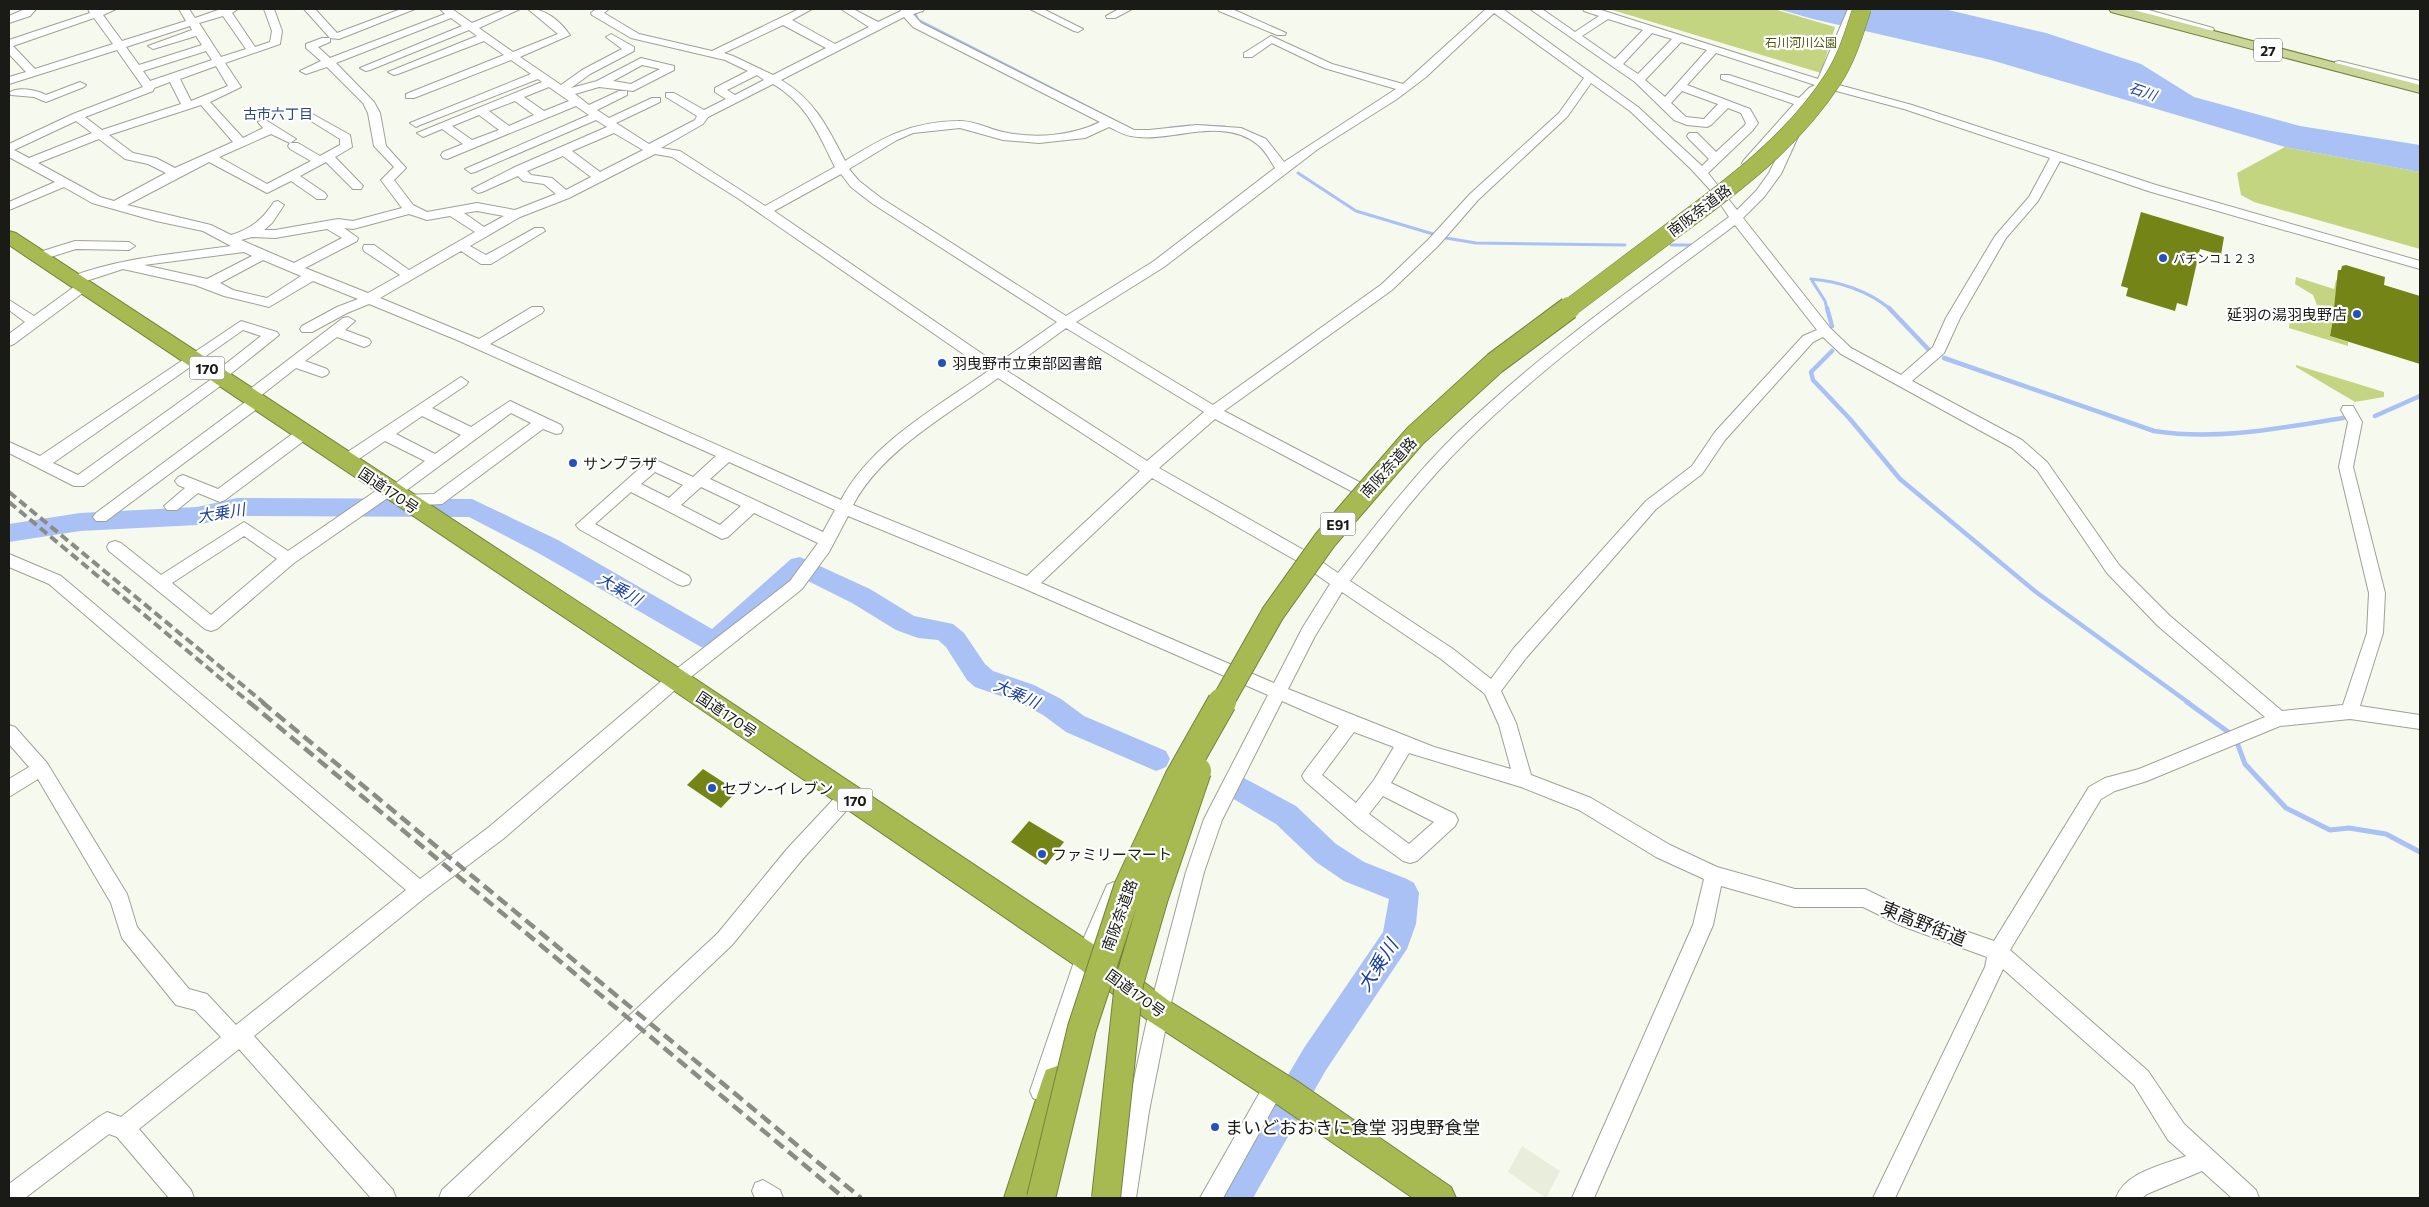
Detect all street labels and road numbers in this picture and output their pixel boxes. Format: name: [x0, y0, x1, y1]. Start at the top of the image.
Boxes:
road number: 27: [2254, 38, 2282, 62]
street label: 南阪奈道路: [1664, 180, 1734, 240]
road number: 170: [190, 356, 224, 379]
street label: 南阪奈道路: [1356, 433, 1420, 501]
street label: 国道170号: [355, 463, 423, 517]
road number: E91: [1320, 512, 1356, 536]
street label: 国道170号: [693, 687, 761, 741]
road number: 170: [838, 788, 872, 812]
street label: 南阪奈道路: [1098, 877, 1140, 953]
street label: 東高野街道: [1878, 896, 1970, 950]
street label: 国道170号: [1103, 965, 1169, 1021]

